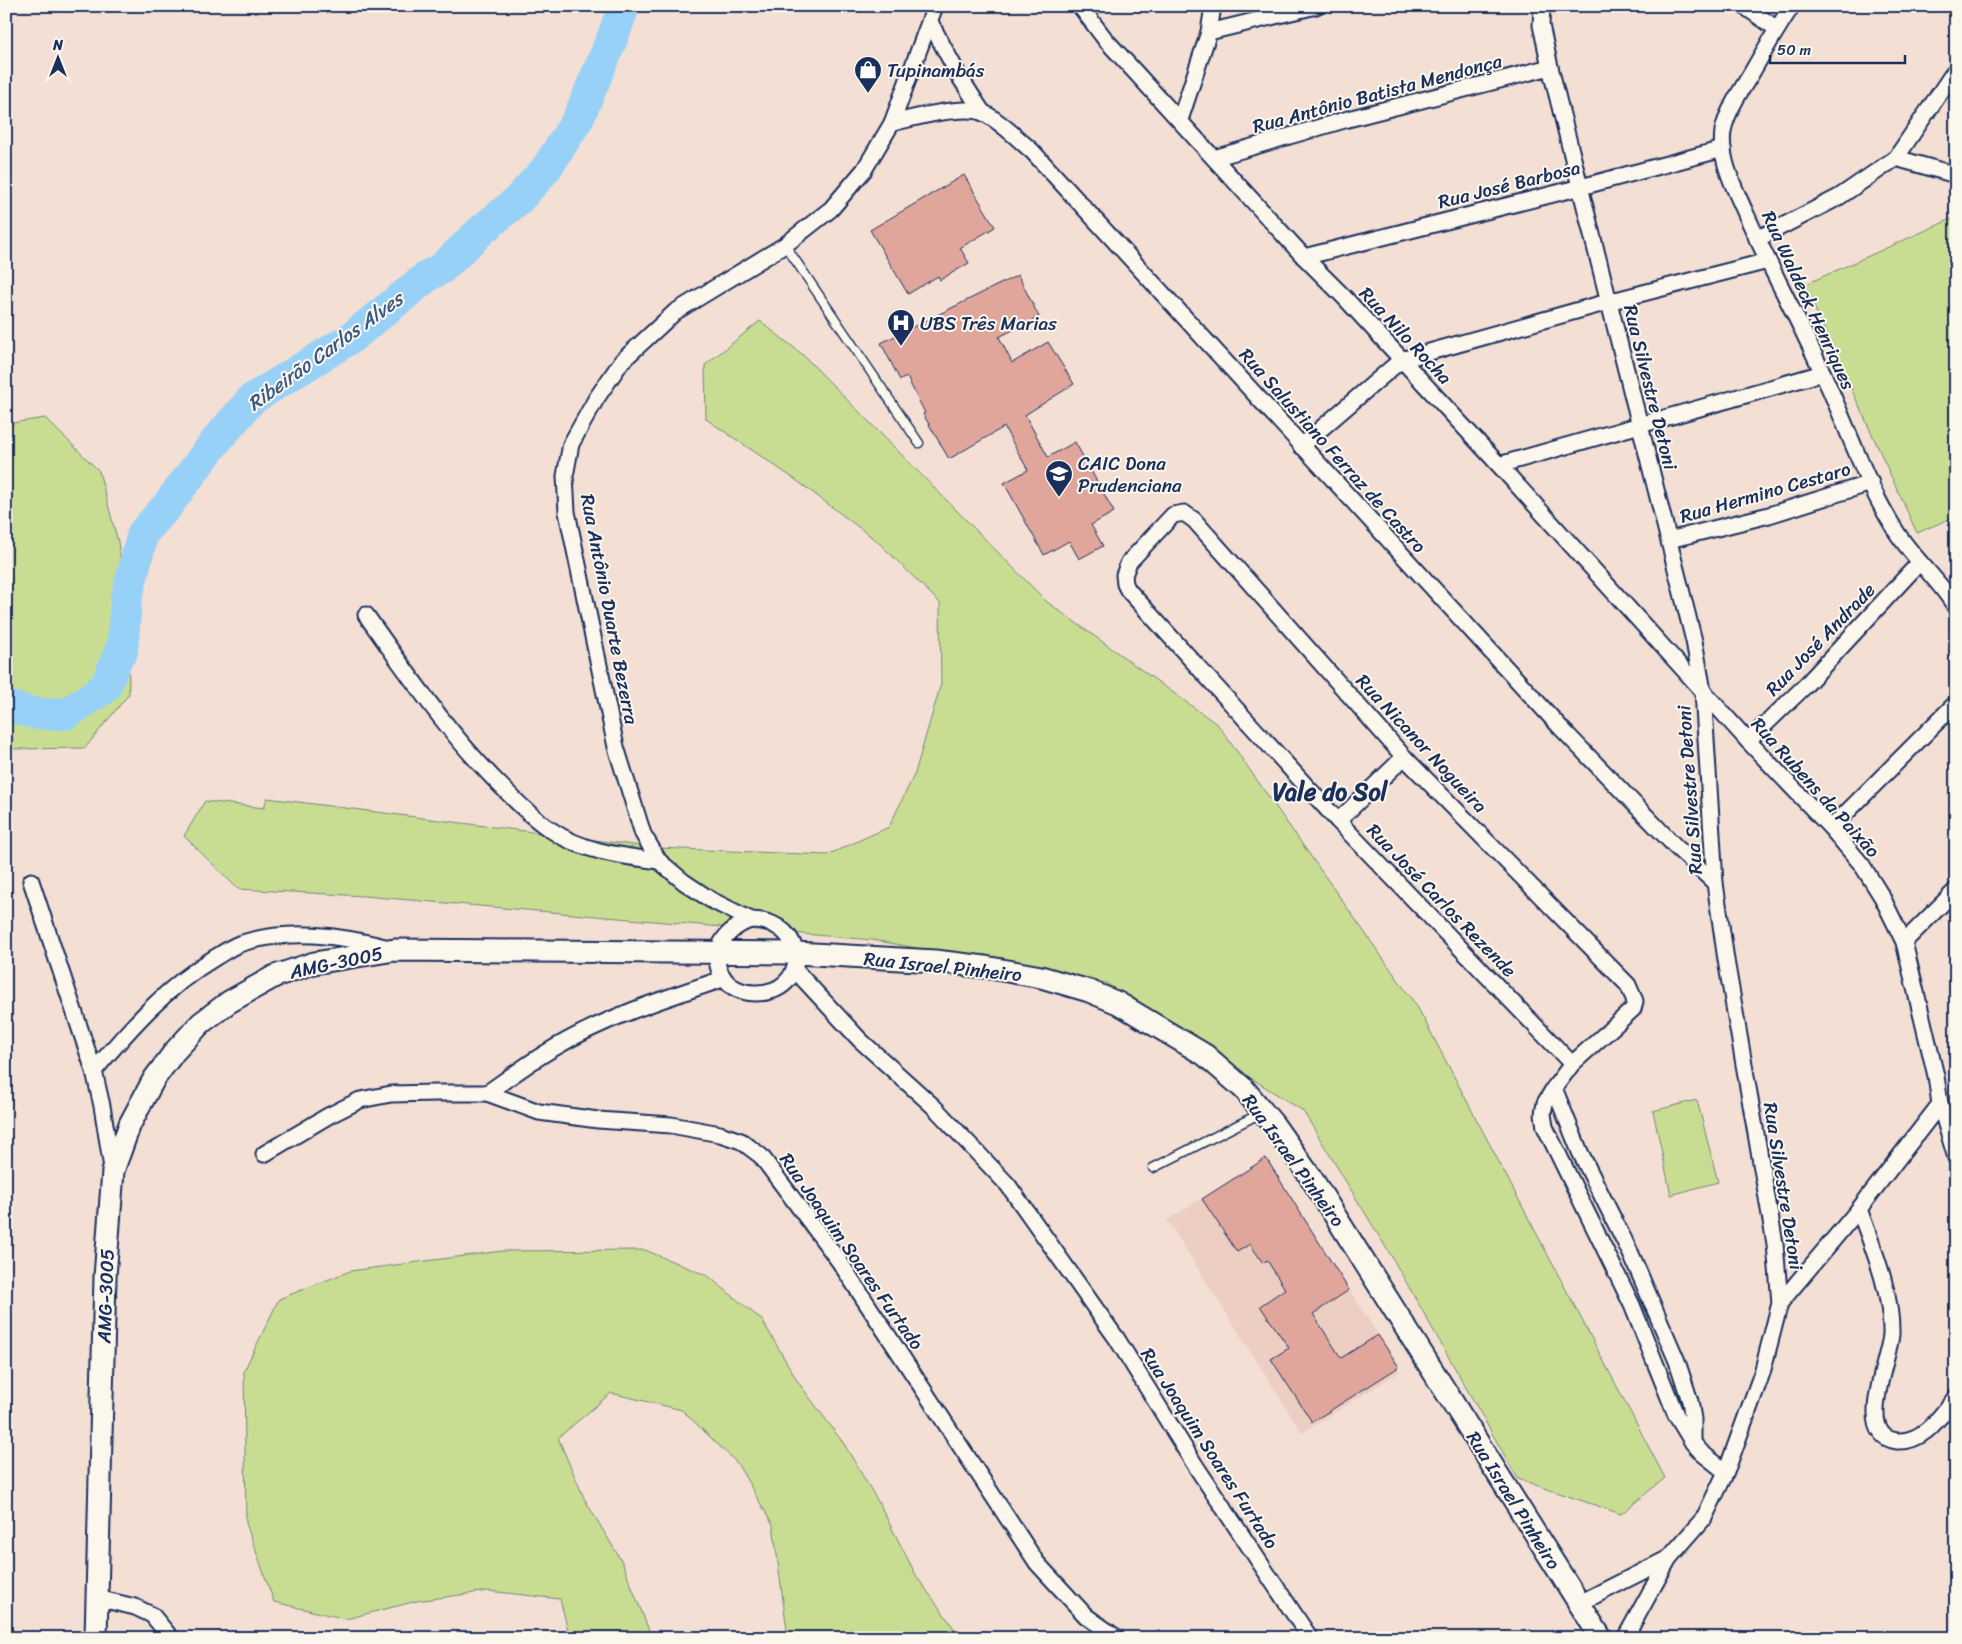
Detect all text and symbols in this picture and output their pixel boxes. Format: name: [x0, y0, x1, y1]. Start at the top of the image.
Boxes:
north arrow: [32, 32, 82, 82]
scale bar: [1770, 32, 1904, 64]
text: N: [52, 33, 63, 58]
text: 50 m: [1777, 37, 1812, 63]
street label: Rua Antônio Batista Mendonça: [1249, 44, 1506, 143]
place label: Tupinambás: [887, 54, 985, 87]
shop icon: Tupinambás: [853, 55, 883, 94]
street label: Rua José Barbosa: [1435, 151, 1584, 218]
street label: Rua Waldeck Henriques: [1752, 205, 1865, 396]
street label: Rua Nilo Rocha: [1351, 278, 1461, 393]
water label: Ribeirão Carlos Alves: [240, 281, 413, 420]
street label: Rua Silvestre Detoni: [1614, 301, 1687, 474]
place label: UBS Três Marias: [920, 307, 1057, 340]
hospital icon: UBS Três Marias: [886, 308, 916, 347]
street label: Rua Salustiano Ferraz de Castro: [1231, 340, 1435, 561]
place label: CAIC Dona Prudenciana: [1078, 447, 1182, 502]
street label: Rua Hermino Cestaro: [1676, 452, 1855, 533]
school or university icon: CAIC Dona Prudenciana: [1044, 459, 1074, 498]
street label: Rua Antônio Duarte Bezerra: [571, 491, 648, 728]
street label: Rua José Andrade: [1757, 575, 1884, 704]
street label: Rua Nicanor Nogueira: [1348, 666, 1496, 821]
street label: Rua Silvestre Detoni: [1667, 704, 1712, 876]
street label: Rua Rubens da Paixão: [1743, 709, 1889, 866]
district label: Vale do Sol: [1273, 771, 1389, 813]
street label: Rua José Carlos Rezende: [1359, 815, 1525, 986]
street label: AMG-3005: [285, 936, 386, 989]
street label: Rua Israel Pinheiro: [862, 942, 1024, 991]
street label: Rua Israel Pinheiro: [1234, 1086, 1354, 1234]
street label: Rua Silvestre Detoni: [1754, 1100, 1813, 1273]
street label: Rua Joaquim Soares Furtado: [771, 1146, 932, 1357]
street label: AMG-3005: [87, 1248, 124, 1345]
street label: Rua Joaquim Soares Furtado: [1132, 1341, 1287, 1556]
street label: Rua Israel Pinheiro: [1458, 1424, 1570, 1577]

